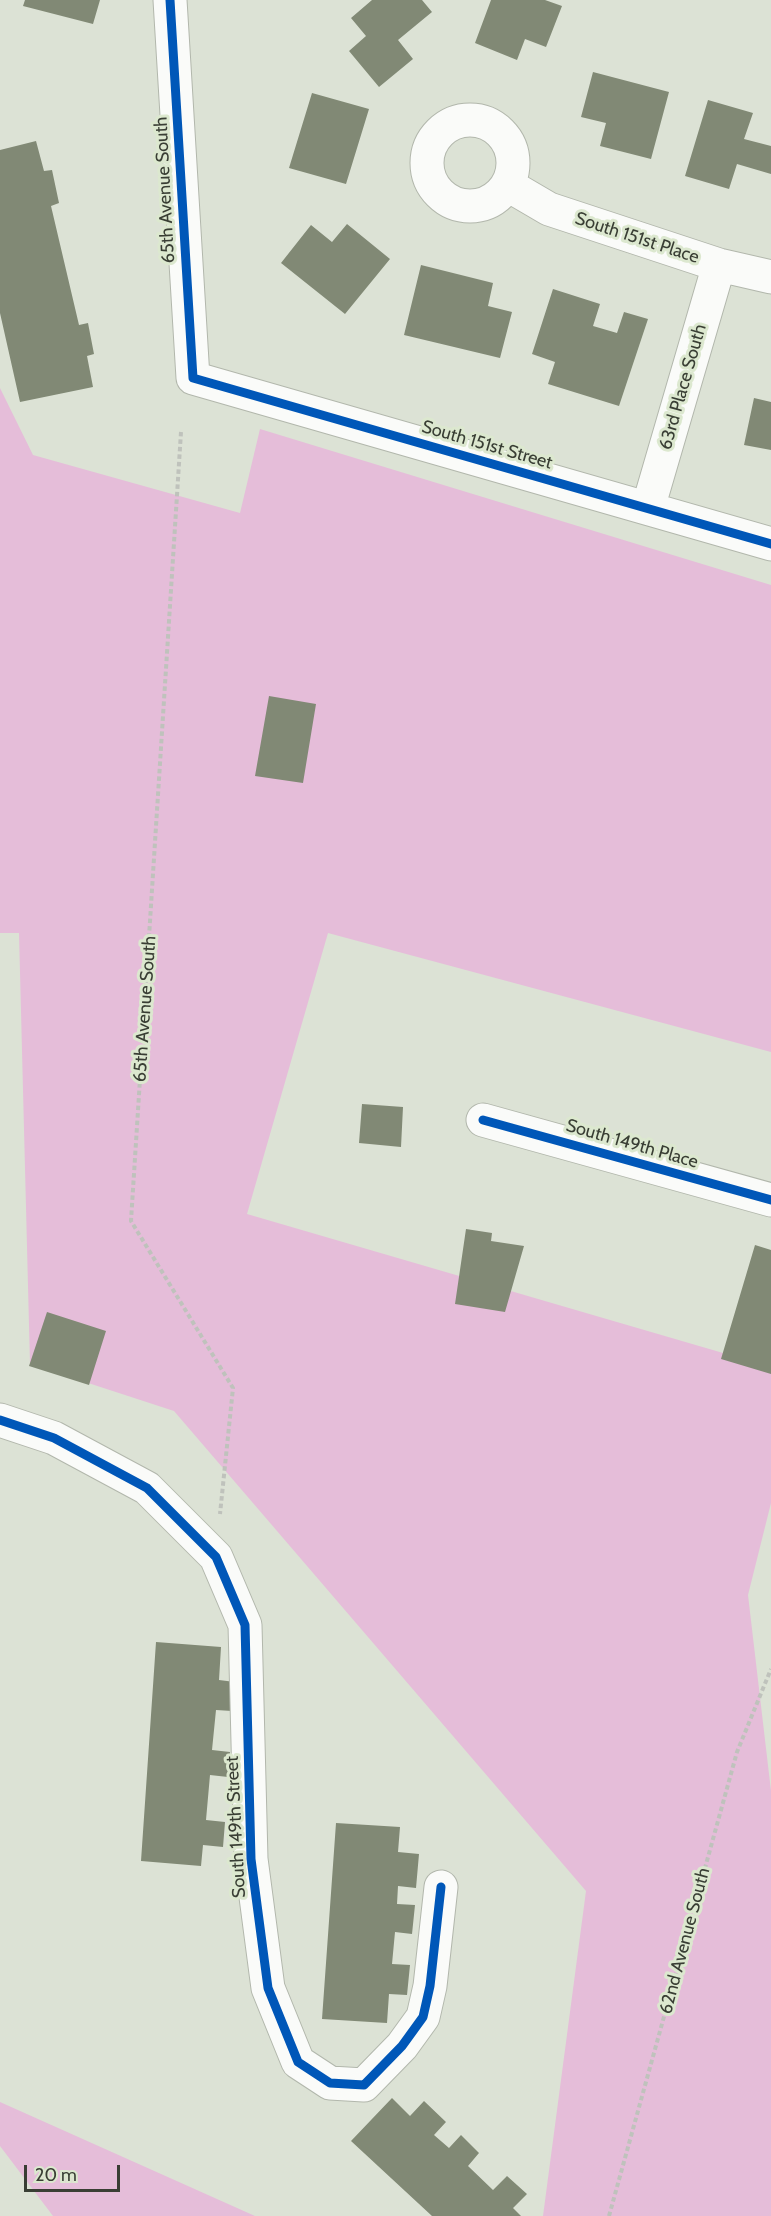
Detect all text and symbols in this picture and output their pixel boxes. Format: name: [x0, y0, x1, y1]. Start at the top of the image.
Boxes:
street label: 65th Avenue South: [150, 116, 180, 264]
street label: South 151st Place: [572, 208, 702, 268]
street label: 63rd Place South: [655, 322, 711, 452]
street label: South 151st Street: [419, 416, 555, 474]
street label: 65th Avenue South: [129, 935, 161, 1083]
street label: South 149th Place: [563, 1115, 701, 1173]
street label: South 149th Street: [221, 1755, 251, 1899]
street label: 62nd Avenue South: [655, 1865, 715, 2017]
scale bar: [27, 2153, 123, 2191]
text: 20 m: [35, 2164, 77, 2186]

